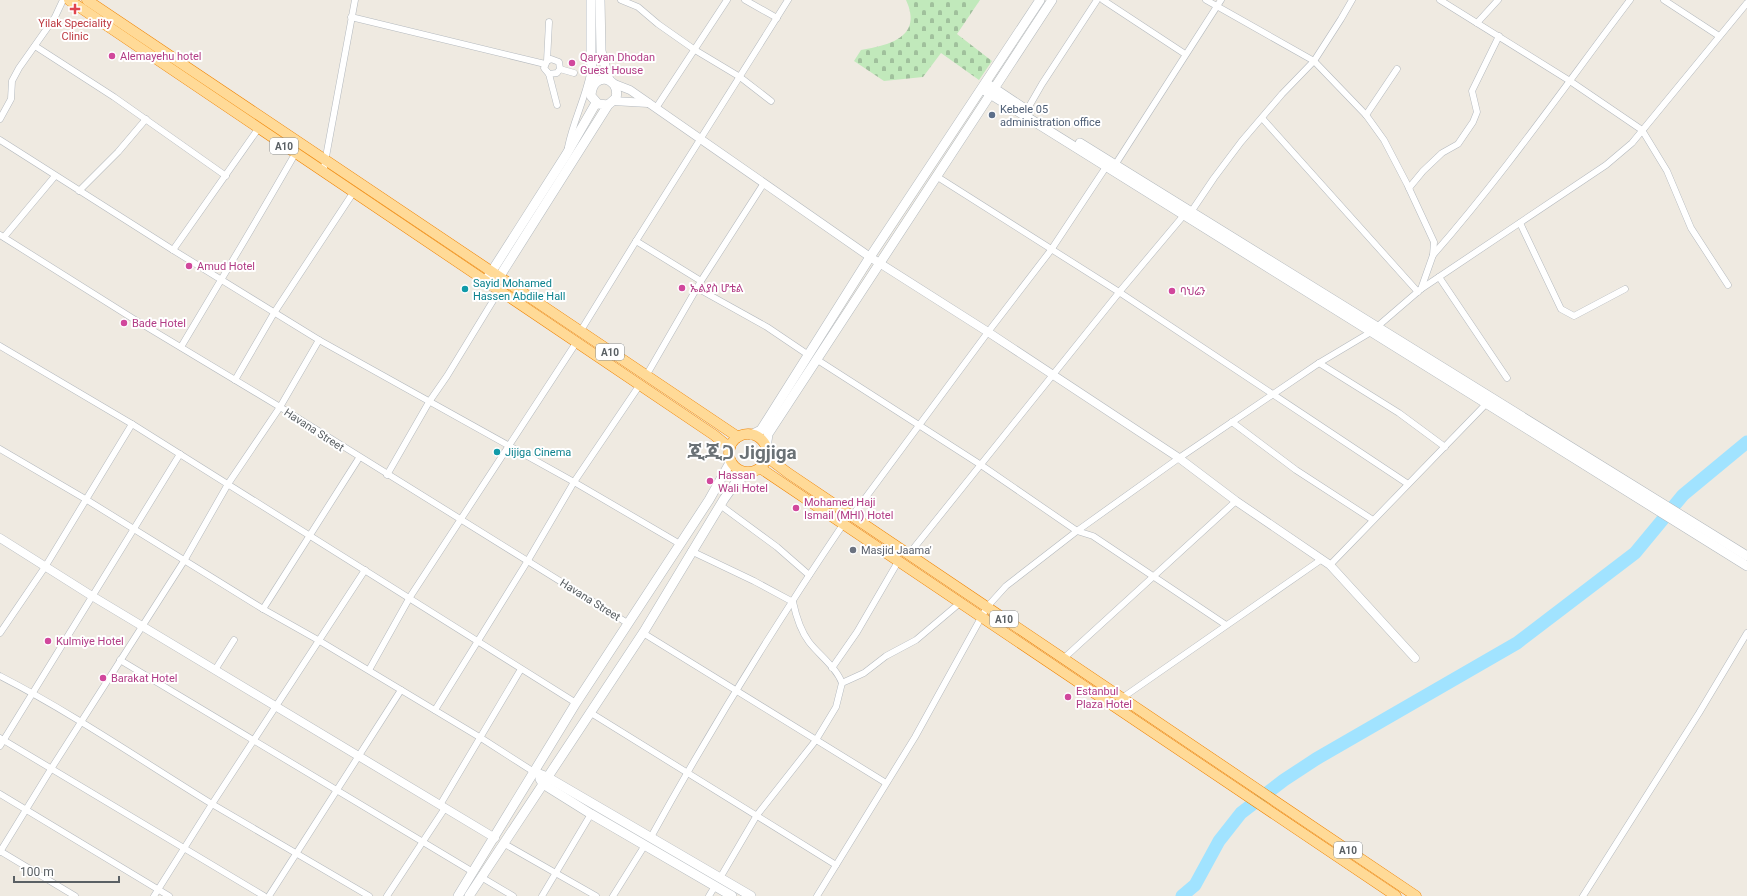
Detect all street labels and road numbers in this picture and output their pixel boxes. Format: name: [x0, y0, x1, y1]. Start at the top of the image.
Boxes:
road number: A10: [270, 138, 298, 154]
road number: A10: [596, 344, 624, 360]
street label: Havana Street: [282, 406, 347, 454]
street label: Havana Street: [557, 576, 623, 624]
road number: A10: [990, 611, 1018, 627]
road number: A10: [1334, 842, 1362, 858]

